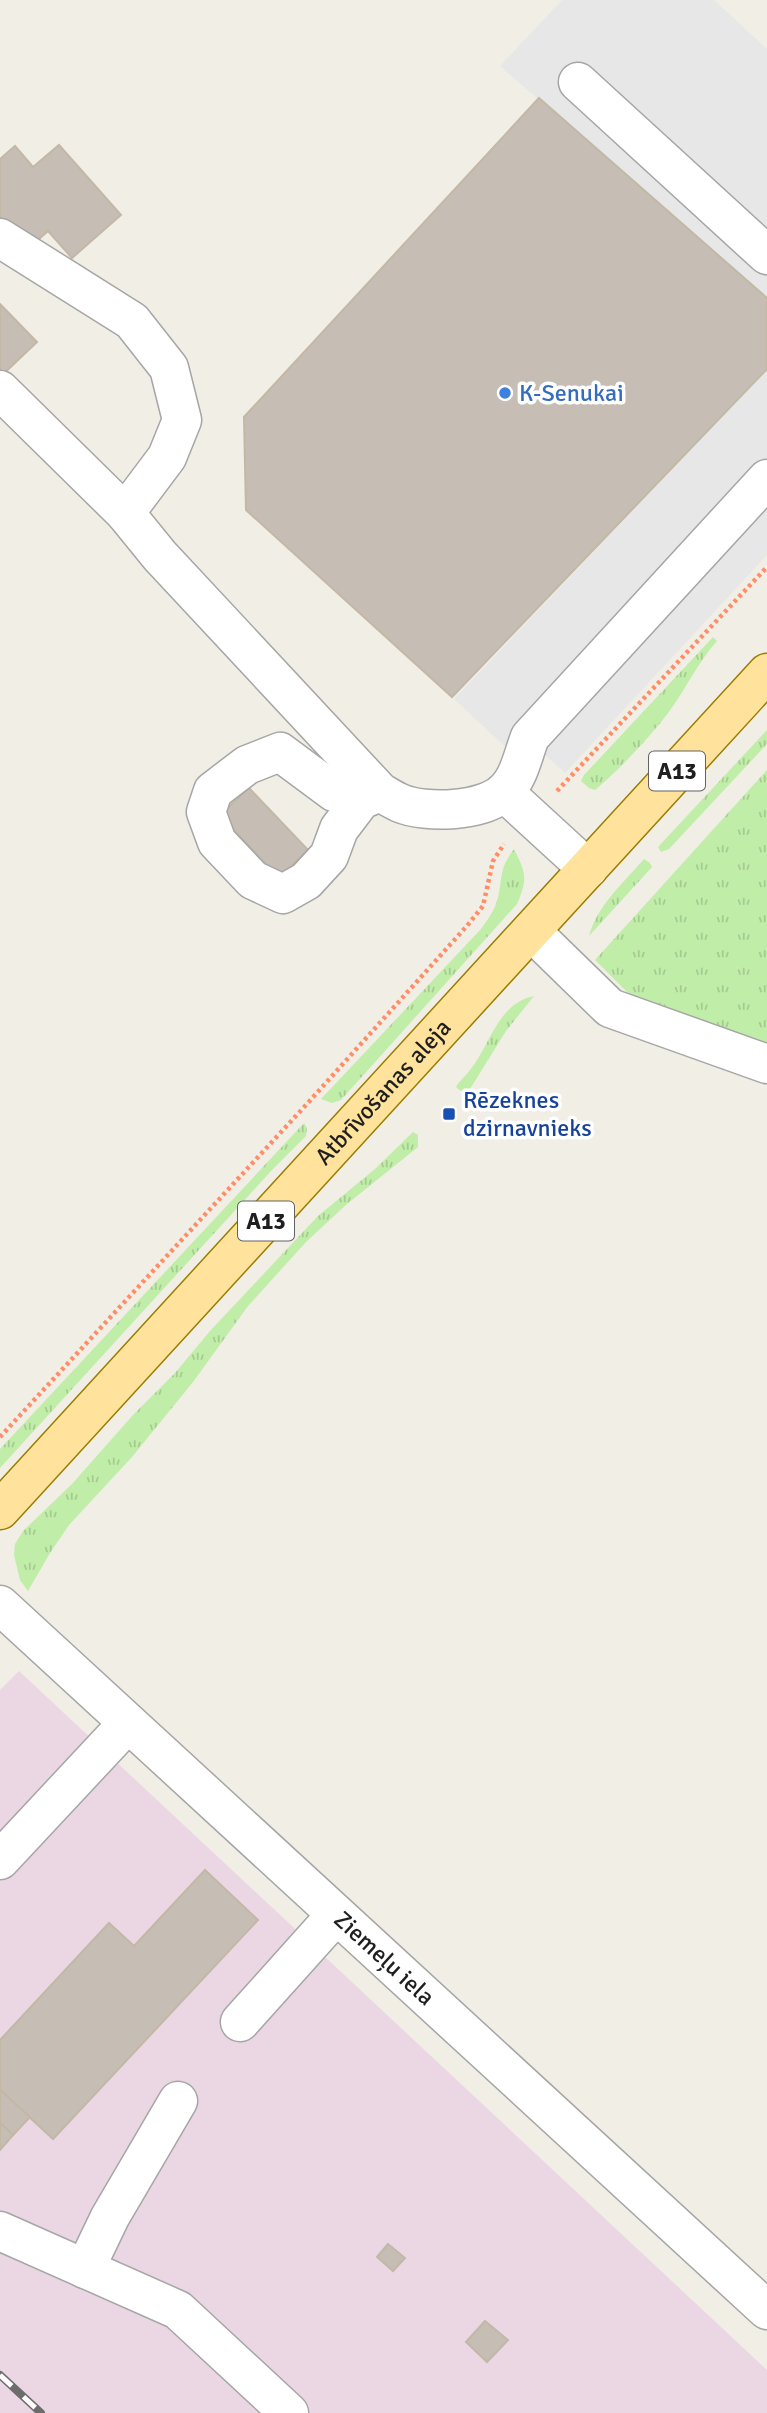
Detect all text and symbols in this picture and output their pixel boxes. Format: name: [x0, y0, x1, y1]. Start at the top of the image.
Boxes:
place label: K-Senukai: [519, 378, 624, 408]
marker: K-Senukai: [497, 385, 513, 401]
road number: A13: [649, 751, 705, 790]
street label: Atbrīvošanas aleja: [309, 1013, 457, 1171]
place label: Rēzeknes dzirnavnieks: [463, 1085, 592, 1143]
marker: Rēzeknes dzirnavnieks: [441, 1106, 457, 1122]
road number: A13: [238, 1202, 294, 1240]
street label: Ziemeļu iela: [328, 1905, 441, 2012]

